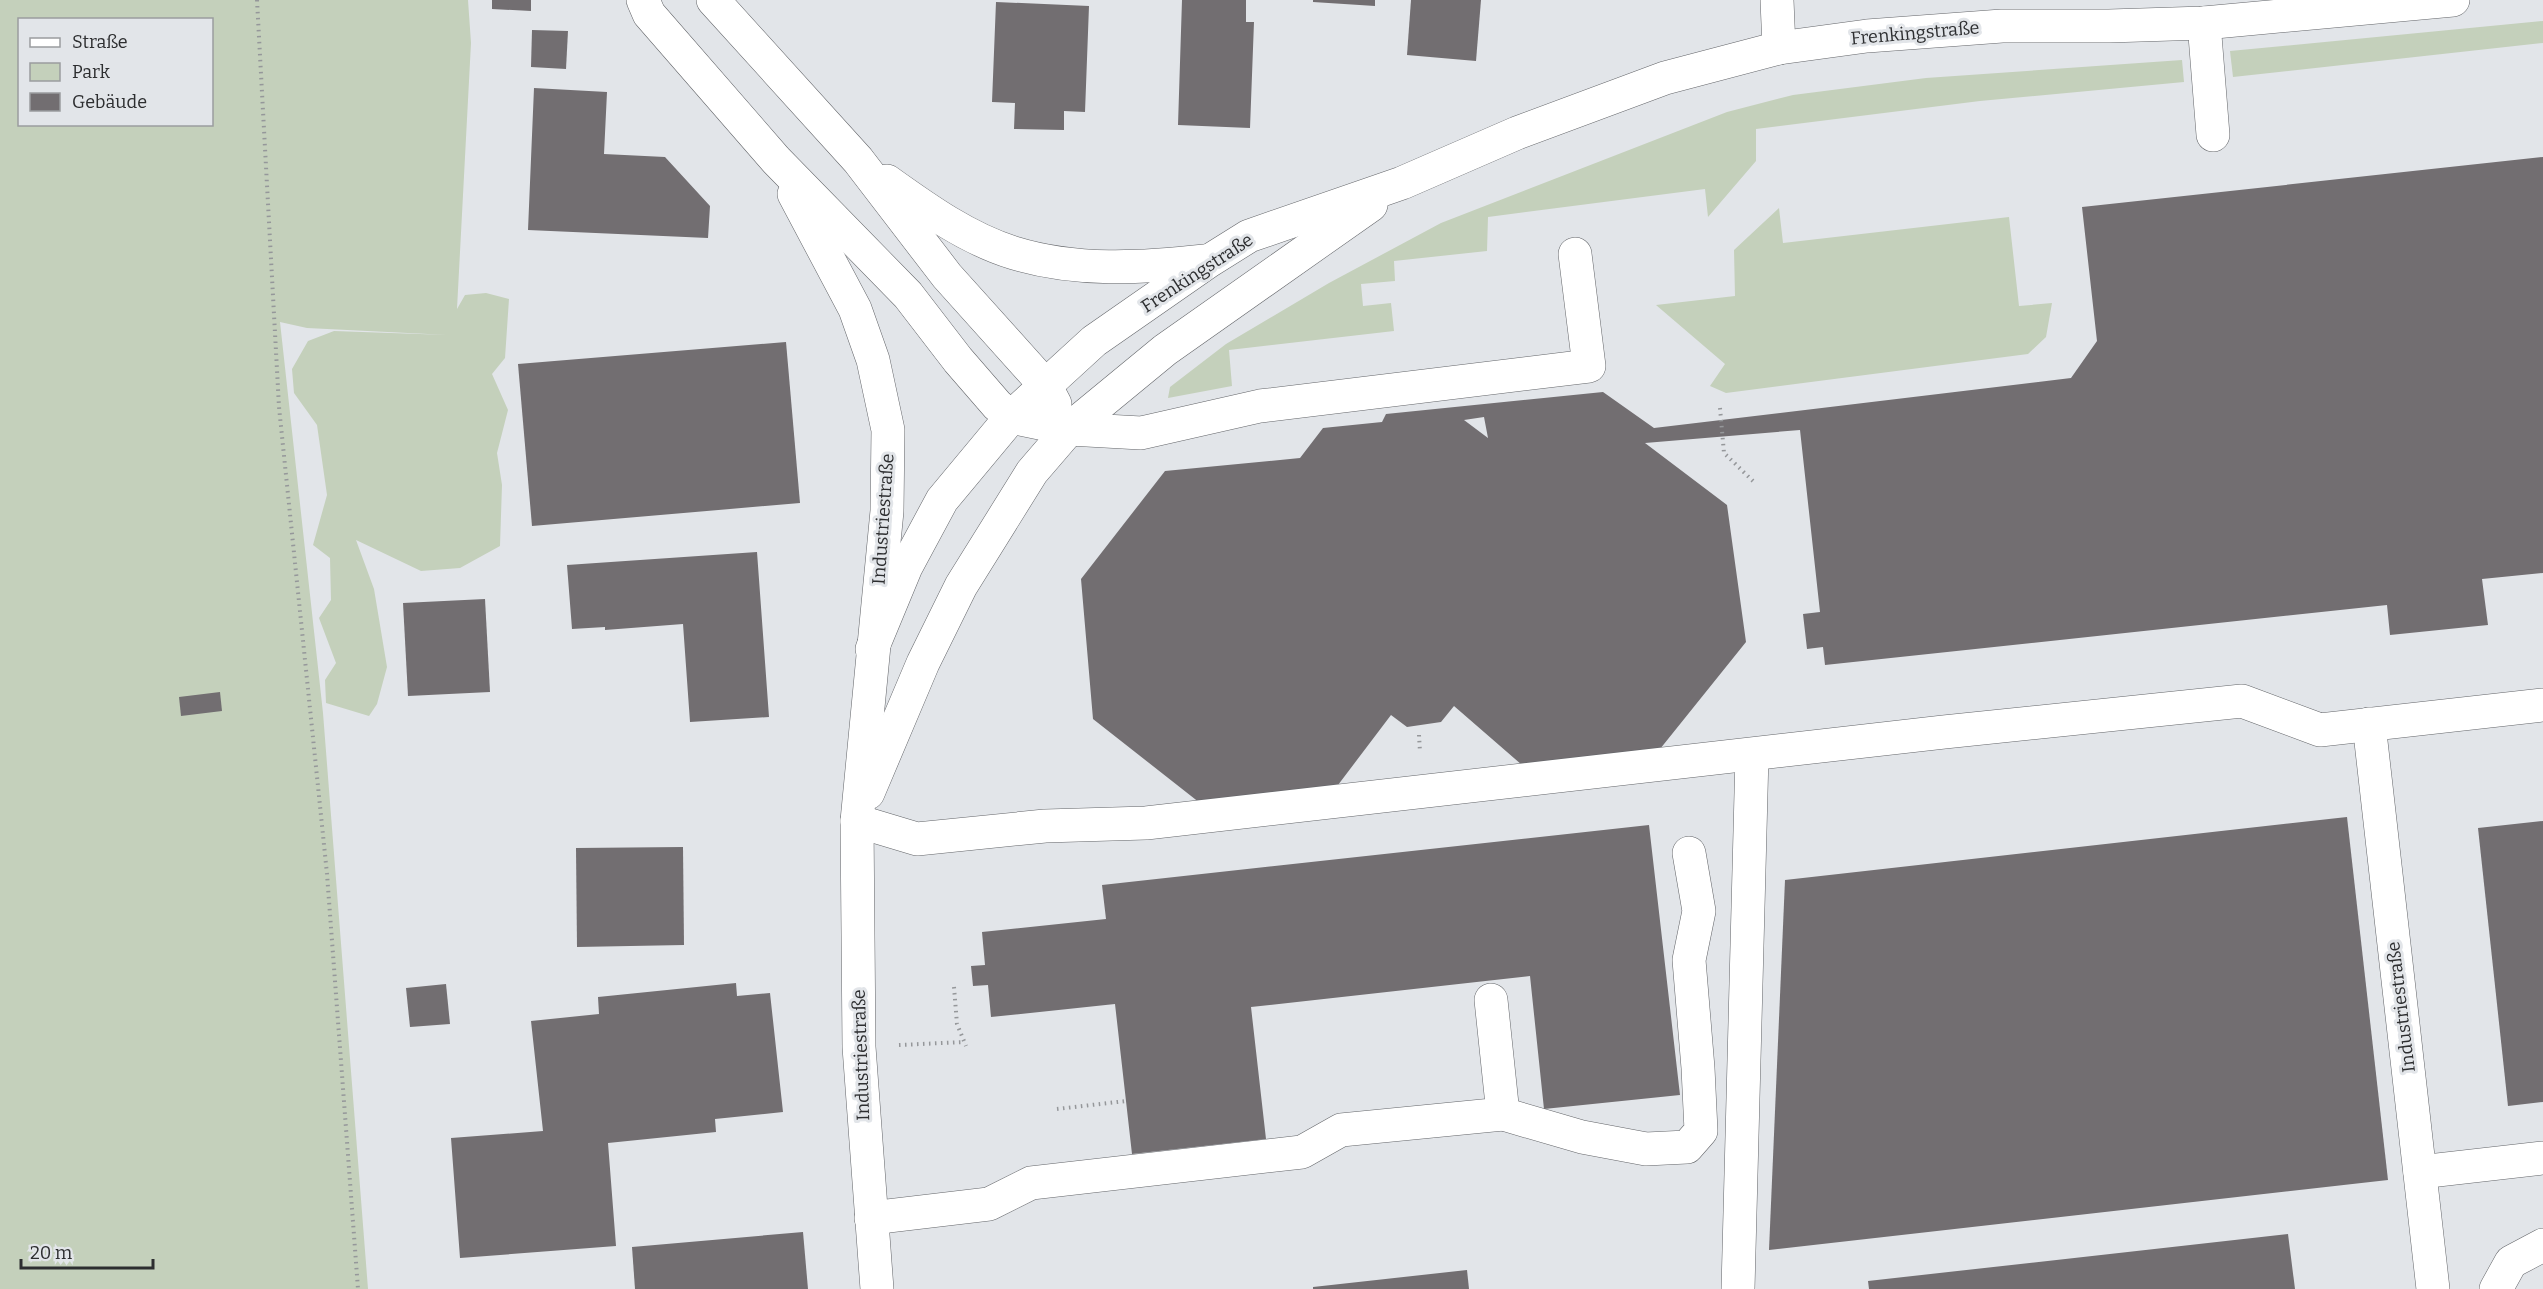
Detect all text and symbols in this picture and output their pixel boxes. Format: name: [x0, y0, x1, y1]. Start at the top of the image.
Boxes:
street label: Frenkingstraße: [1850, 16, 1980, 50]
legend: [18, 18, 213, 126]
text: Straße: [72, 31, 128, 53]
text: Park: [72, 61, 111, 83]
text: Gebäude: [72, 91, 147, 113]
street label: Frenkingstraße: [1137, 229, 1257, 317]
street label: Industriestraße: [867, 453, 899, 585]
street label: Industriestraße: [2382, 940, 2420, 1074]
street label: Industriestraße: [848, 989, 874, 1121]
scale bar: [21, 1232, 153, 1270]
text: 20 m: [30, 1242, 72, 1264]

